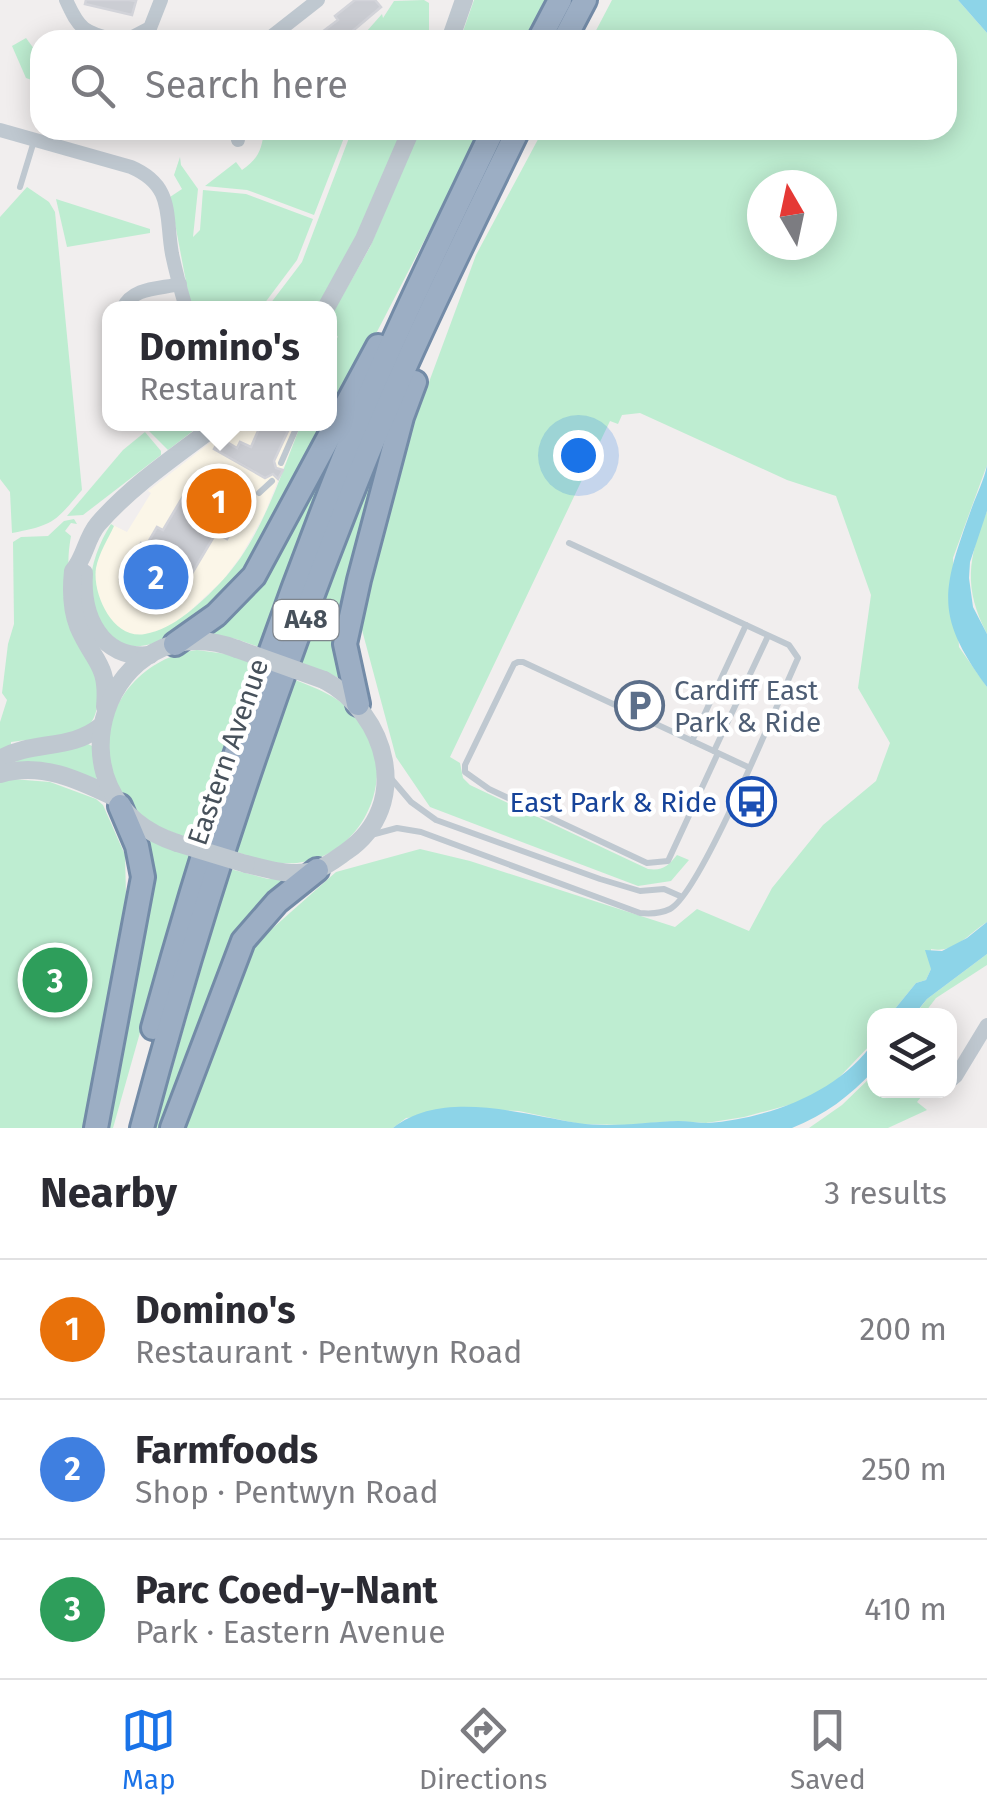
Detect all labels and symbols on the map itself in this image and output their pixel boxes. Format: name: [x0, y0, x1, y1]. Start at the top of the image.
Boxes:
north arrow: [747, 170, 837, 260]
your location: [553, 430, 604, 481]
pin: 1: [186, 464, 252, 538]
pin: 2: [124, 540, 188, 614]
road number: A48: [274, 600, 338, 640]
street label: Eastern Avenue: [181, 654, 275, 850]
place label: Cardiff East Park & Ride: [674, 674, 821, 739]
parking icon: Cardiff East Park & Ride: [613, 680, 665, 732]
bus stop icon: East Park & Ride: [726, 776, 778, 828]
place label: East Park & Ride: [510, 786, 717, 819]
pin: 3: [22, 942, 88, 1018]

